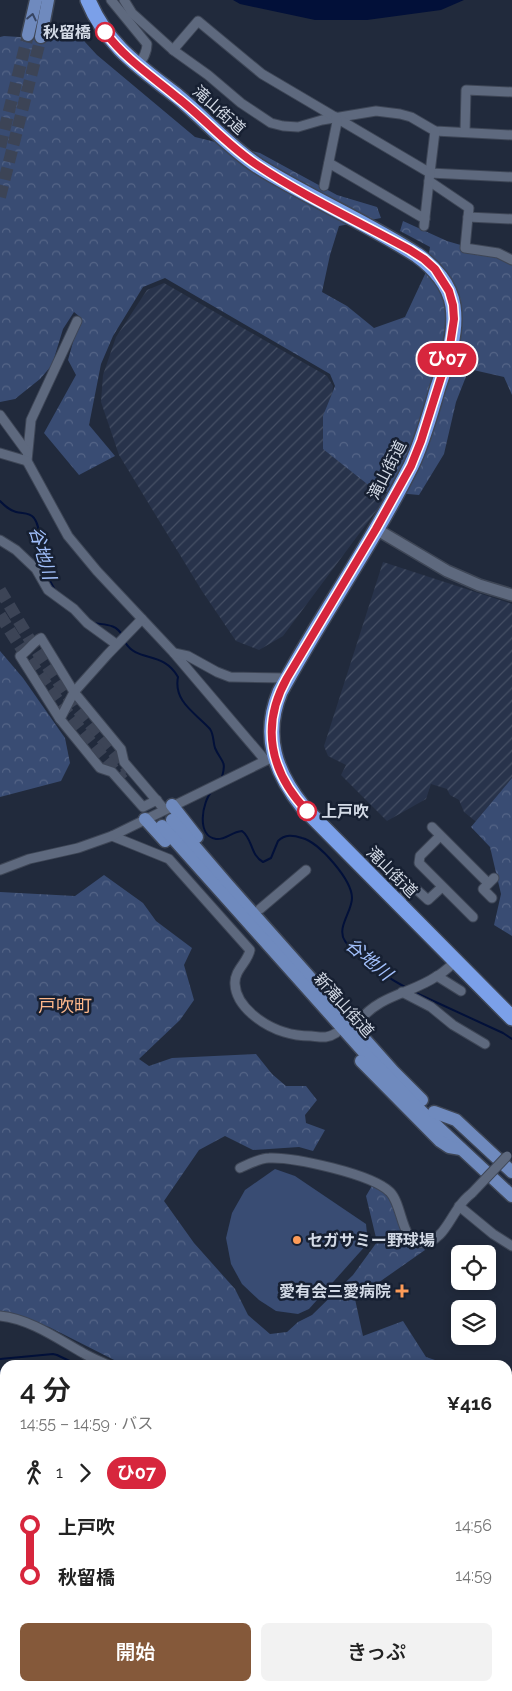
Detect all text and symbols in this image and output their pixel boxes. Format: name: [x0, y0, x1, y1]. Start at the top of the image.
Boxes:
one-way arrow: [26, 13, 37, 22]
marker: 秋留橋: [95, 22, 115, 42]
place label: 秋留橋: [43, 23, 91, 42]
street label: 滝山街道: [189, 82, 249, 138]
line badge: ひ07: [418, 343, 476, 375]
text: ひ07: [427, 348, 467, 369]
street label: 滝山街道: [364, 437, 410, 503]
water label: 谷地川: [25, 524, 61, 584]
marker: 上戸吹: [297, 801, 317, 821]
place label: 上戸吹: [321, 802, 369, 821]
street label: 滝山街道: [363, 843, 421, 901]
water label: 谷地川: [342, 934, 398, 986]
street label: 新滝山街道: [310, 969, 378, 1041]
district label: 戸吹町: [38, 995, 92, 1016]
place label: セガサミー野球場: [307, 1231, 435, 1250]
marker: セガサミー野球場: [291, 1234, 303, 1246]
map controls: [451, 1245, 496, 1345]
button: locate: [451, 1245, 496, 1290]
place label: 愛有会三愛病院: [279, 1282, 391, 1301]
marker: 愛有会三愛病院: [395, 1284, 409, 1298]
button: layers: [451, 1300, 496, 1345]
text: 4 分: [20, 1374, 71, 1407]
text: ¥416: [447, 1392, 492, 1414]
text: 14:55 – 14:59 · バス: [20, 1414, 153, 1433]
icon: walk: [20, 1459, 48, 1487]
icon: forward: [71, 1459, 99, 1487]
text: ひ07: [117, 1462, 156, 1483]
text: 1: [56, 1463, 63, 1482]
text: 上戸吹: [58, 1516, 115, 1538]
text: 14:56: [455, 1516, 492, 1535]
text: 秋留橋: [58, 1566, 115, 1588]
text: 14:59: [455, 1566, 492, 1585]
button: 開始: [20, 1623, 251, 1681]
button: きっぷ: [261, 1623, 492, 1681]

